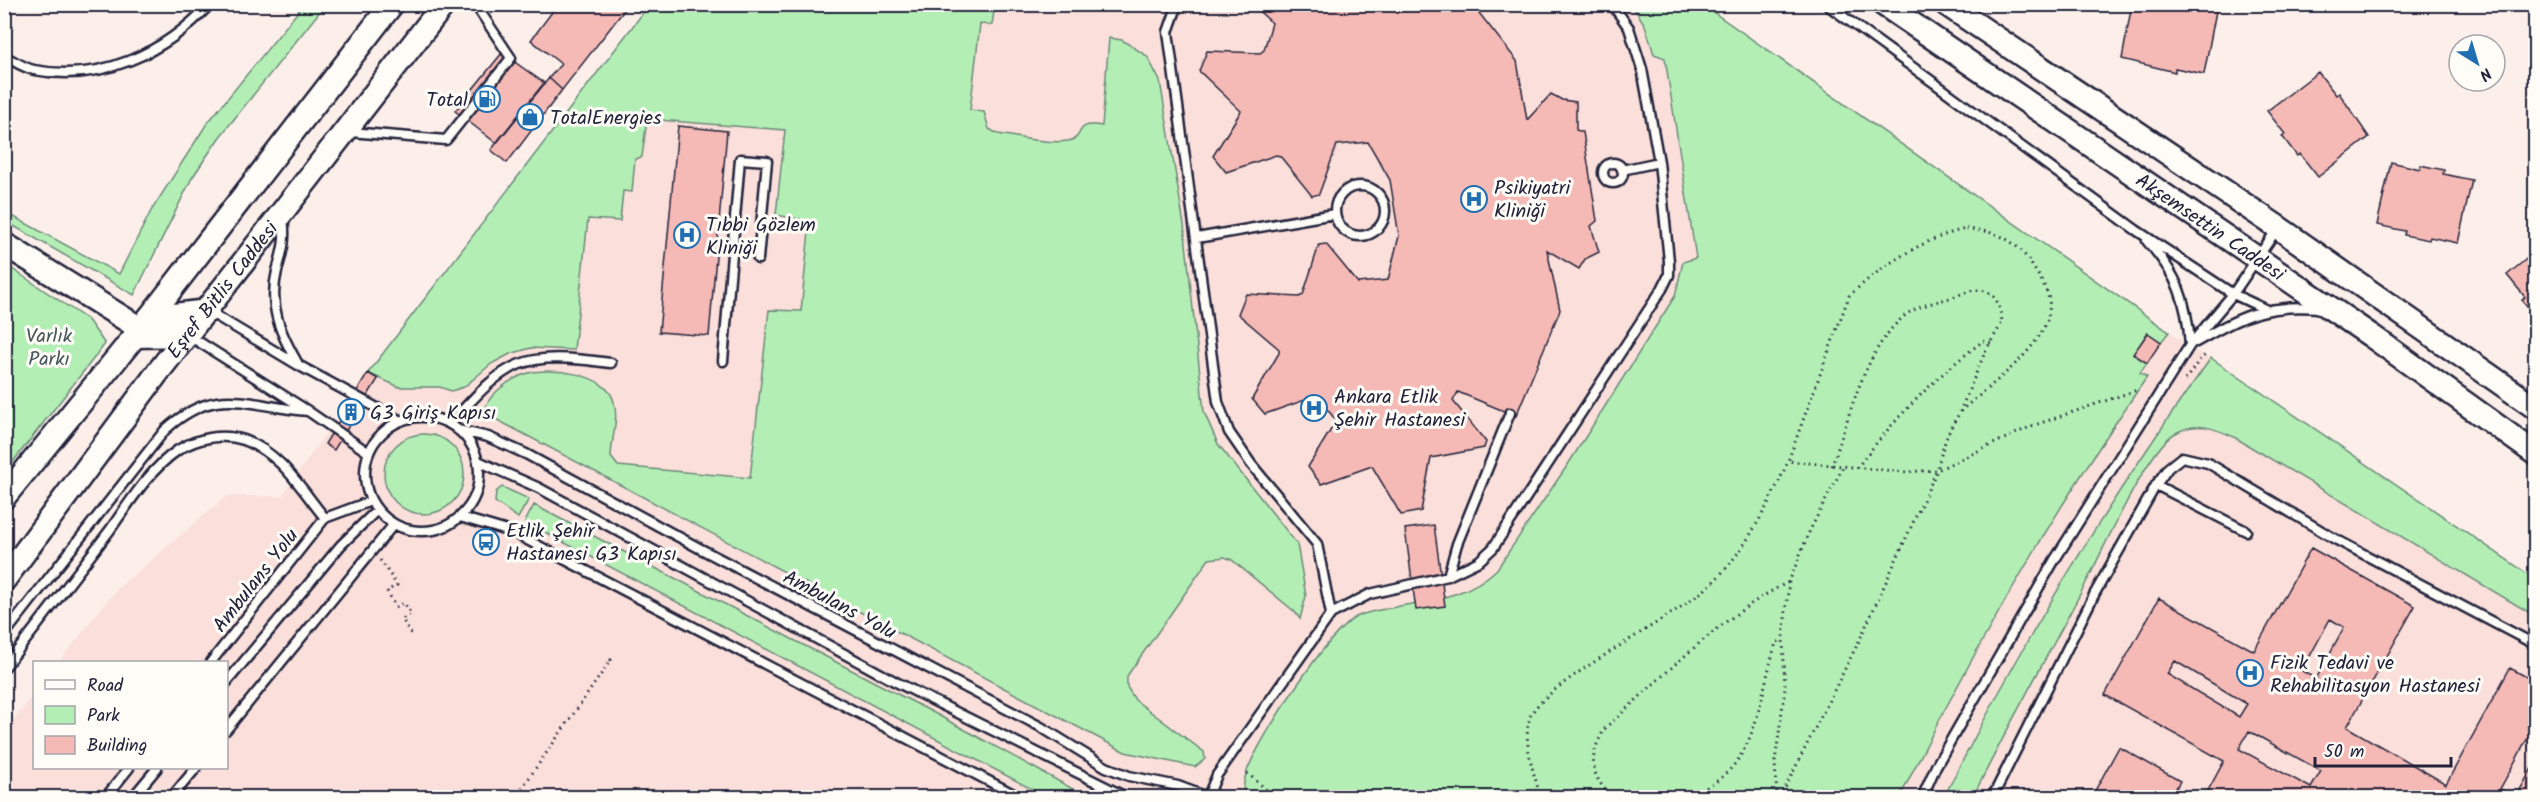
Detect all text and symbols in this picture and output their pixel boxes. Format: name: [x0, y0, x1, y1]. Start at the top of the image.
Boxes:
north arrow: [2447, 33, 2507, 93]
text: N: [2474, 61, 2497, 87]
fuel station icon: Total: [472, 84, 502, 114]
place label: Total: [426, 85, 468, 117]
shop icon: TotalEnergies: [515, 102, 545, 132]
place label: TotalEnergies: [550, 103, 662, 135]
street label: Akşemsettin Caddesi: [2128, 166, 2292, 291]
place label: Psikiyatri Kliniği: [1494, 173, 1571, 228]
hospital icon: Psikiyatri Kliniği: [1459, 184, 1489, 214]
place label: Tıbbi Gözlem Kliniği: [706, 210, 816, 265]
street label: Eşref Bitlis Caddesi: [160, 214, 288, 367]
hospital icon: Tıbbi Gözlem Kliniği: [672, 220, 702, 250]
park label: Varlık Parkı: [26, 321, 73, 376]
place label: Ankara Etlik Şehir Hastanesi: [1334, 382, 1466, 437]
hospital icon: Ankara Etlik Şehir Hastanesi: [1299, 393, 1329, 423]
building icon: G3 Giriş Kapısı: [336, 397, 366, 427]
place label: G3 Giriş Kapısı: [370, 398, 496, 430]
place label: Etlik Şehir Hastanesi G3 Kapısı: [506, 516, 677, 571]
street label: Ambulans Yolu: [206, 522, 308, 640]
bus stop icon: Etlik Şehir Hastanesi G3 Kapısı: [471, 527, 501, 557]
street label: Ambulans Yolu: [776, 562, 902, 649]
place label: Fizik Tedavi ve Rehabilitasyon Hastanesi: [2270, 648, 2481, 703]
hospital icon: Fizik Tedavi ve Rehabilitasyon Hastanesi: [2235, 658, 2265, 688]
legend: [33, 661, 228, 769]
text: Road: [87, 672, 124, 701]
text: Park: [87, 702, 120, 731]
scale bar: [2315, 730, 2452, 768]
text: Building: [87, 732, 147, 761]
text: 50 m: [2324, 738, 2364, 767]

